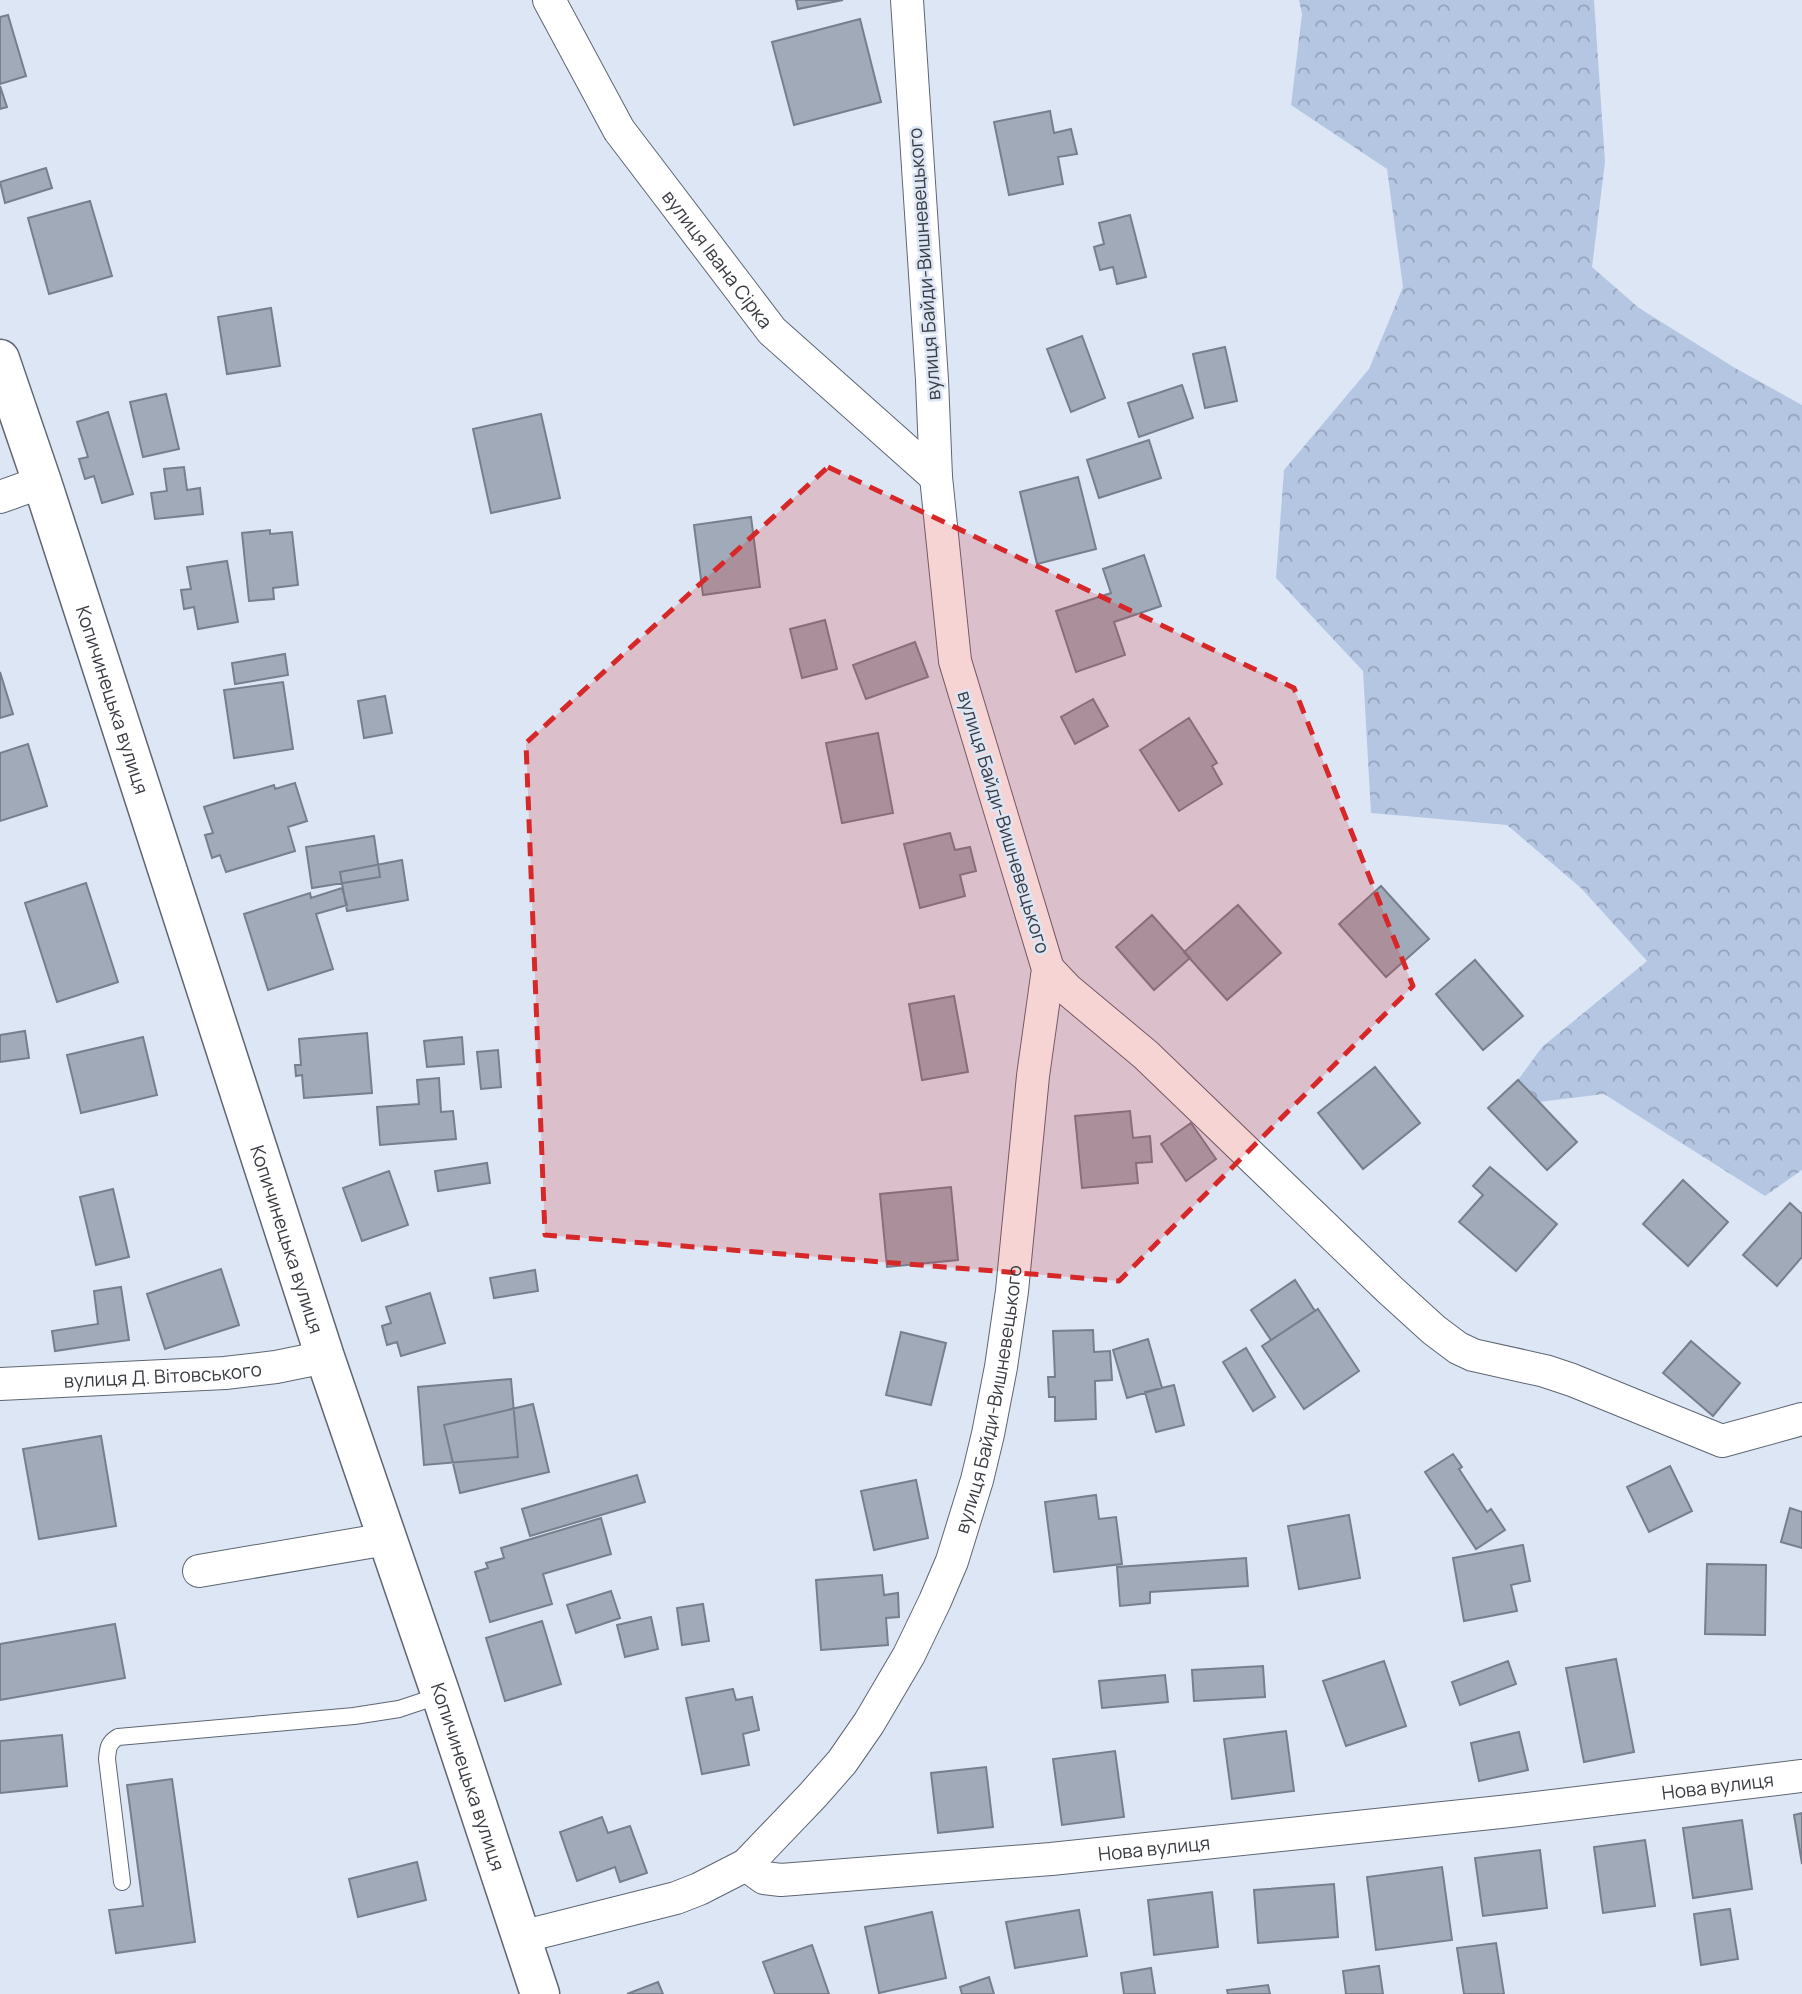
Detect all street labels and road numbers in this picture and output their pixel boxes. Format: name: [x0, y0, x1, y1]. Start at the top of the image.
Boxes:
street label: вулиця Байди-Вишневецького: [901, 127, 947, 401]
street label: вулиця Івана Сірка: [656, 185, 778, 334]
street label: Копичинецька вулиця: [70, 602, 155, 797]
street label: вулиця Байди-Вишневецького: [952, 688, 1056, 956]
street label: Копичинецька вулиця: [244, 1142, 330, 1337]
street label: вулиця Байди-Вишневецького: [948, 1264, 1027, 1536]
street label: вулиця Д. Вітовського: [63, 1356, 263, 1394]
street label: Копичинецька вулиця: [425, 1679, 511, 1874]
street label: Нова вулиця: [1660, 1767, 1775, 1806]
street label: Нова вулиця: [1097, 1829, 1211, 1867]

